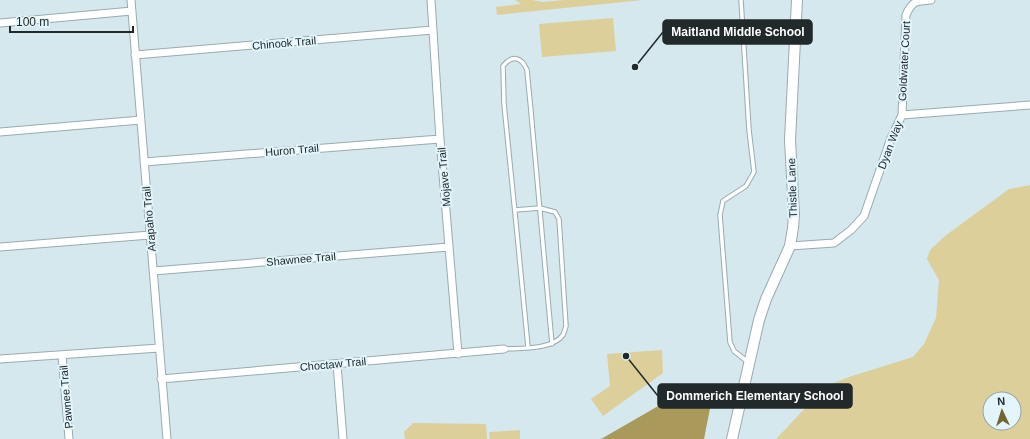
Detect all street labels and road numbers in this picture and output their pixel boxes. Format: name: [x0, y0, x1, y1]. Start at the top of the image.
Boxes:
street label: Goldwater Court: [896, 21, 912, 101]
street label: Chinook Trail: [251, 34, 317, 52]
street label: Dyan Way: [875, 119, 905, 171]
street label: Huron Trail: [265, 142, 319, 158]
street label: Mojave Trail: [435, 147, 453, 207]
street label: Thistle Lane: [785, 158, 799, 218]
street label: Arapaho Trail: [140, 186, 158, 252]
street label: Shawnee Trail: [266, 250, 336, 268]
street label: Choctaw Trail: [299, 355, 367, 373]
street label: Pawnee Trail: [57, 365, 75, 429]

